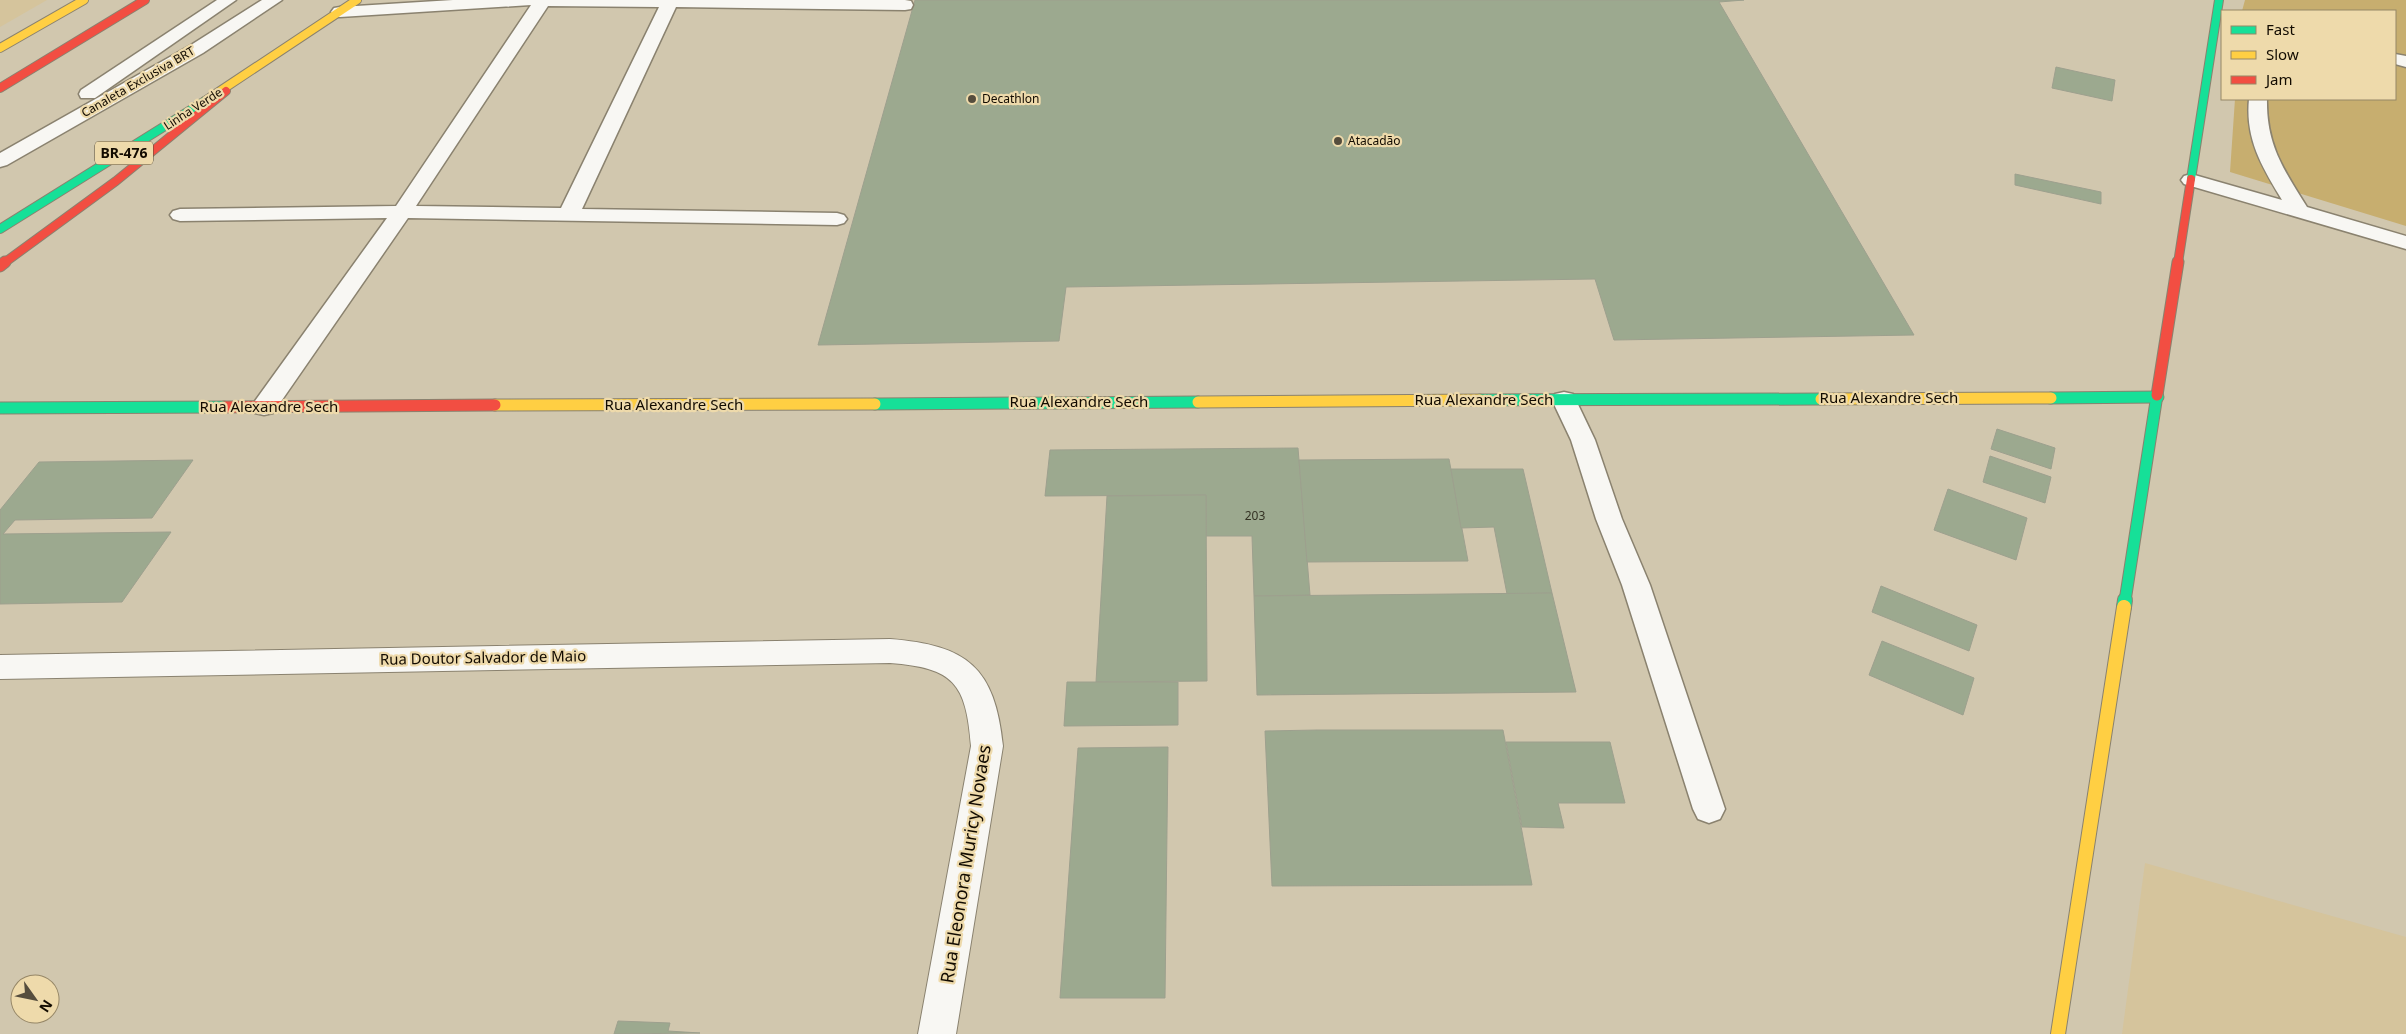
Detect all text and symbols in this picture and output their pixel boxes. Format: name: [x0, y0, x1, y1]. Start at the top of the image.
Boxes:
legend: [2221, 10, 2396, 100]
text: Fast: [2266, 19, 2295, 39]
street label: Canaleta Exclusiva BRT: [78, 42, 198, 121]
text: Slow: [2266, 44, 2299, 64]
text: Jam: [2264, 69, 2293, 89]
street label: Linha Verde: [160, 83, 225, 134]
place label: Decathlon: [982, 90, 1040, 107]
marker: Decathlon: [966, 93, 978, 105]
place label: Atacadão: [1348, 132, 1401, 149]
marker: Atacadão: [1332, 135, 1344, 147]
road number: BR-476: [95, 142, 153, 164]
street label: Rua Alexandre Sech: [1820, 387, 1958, 407]
street label: Rua Alexandre Sech: [1415, 389, 1553, 409]
street label: Rua Alexandre Sech: [1010, 391, 1148, 411]
street label: Rua Alexandre Sech: [605, 394, 743, 414]
street label: Rua Alexandre Sech: [200, 396, 338, 416]
house number: 203: [1245, 507, 1265, 524]
street label: Rua Doutor Salvador de Maio: [380, 645, 586, 669]
street label: Rua Eleonora Muricy Novaes: [934, 743, 996, 985]
north arrow: [10, 974, 60, 1024]
text: N: [35, 996, 57, 1016]

